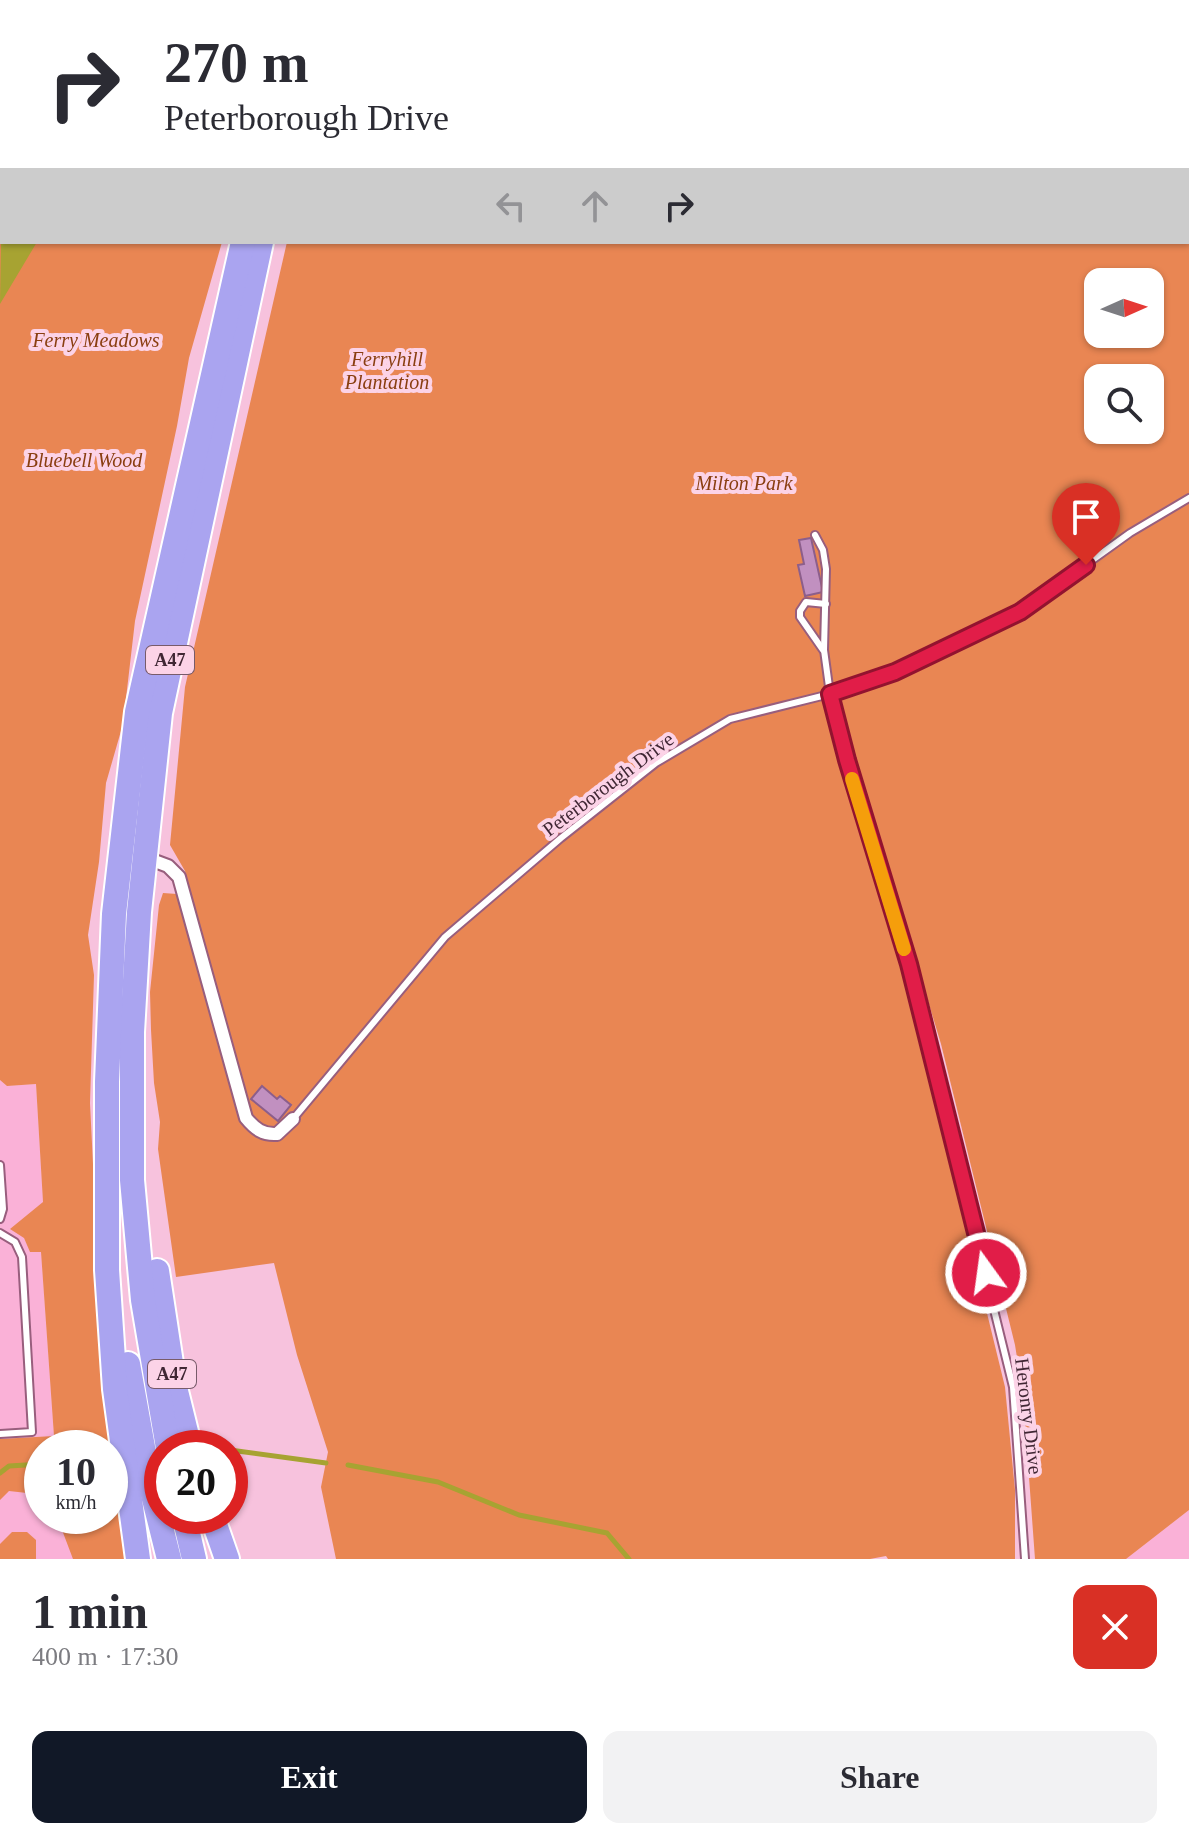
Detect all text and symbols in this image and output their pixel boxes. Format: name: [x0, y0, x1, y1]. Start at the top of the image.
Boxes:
icon: right: [32, 32, 136, 136]
text: 270 m: [164, 32, 309, 94]
text: Peterborough Drive: [164, 98, 449, 138]
icon: left: [489, 184, 533, 228]
icon: ahead: [573, 184, 617, 228]
icon: right: [657, 184, 701, 228]
north arrow: [1084, 268, 1164, 348]
map controls: [1084, 268, 1164, 444]
park label: Ferry Meadows: [31, 329, 160, 352]
park label: Ferryhill Plantation: [344, 348, 429, 393]
button: search: [1084, 364, 1164, 444]
park label: Bluebell Wood: [26, 449, 143, 471]
park label: Milton Park: [694, 472, 794, 494]
pin: [1052, 483, 1120, 565]
icon: arrive: [1064, 495, 1108, 539]
road number: A47: [146, 646, 194, 674]
street label: Peterborough Drive: [538, 728, 679, 841]
position arrow: [944, 1231, 1028, 1315]
street label: Heronry Drive: [1010, 1357, 1047, 1476]
road number: A47: [148, 1360, 196, 1388]
speed limit sign: 20: [144, 1430, 248, 1534]
text: 10: [56, 1449, 96, 1494]
text: km/h: [55, 1491, 97, 1513]
text: 1 min: [32, 1585, 148, 1638]
button: close: [1073, 1585, 1157, 1669]
text: 400 m · 17:30: [32, 1642, 179, 1671]
button: Exit: [32, 1731, 587, 1823]
button: Share: [603, 1731, 1157, 1823]

